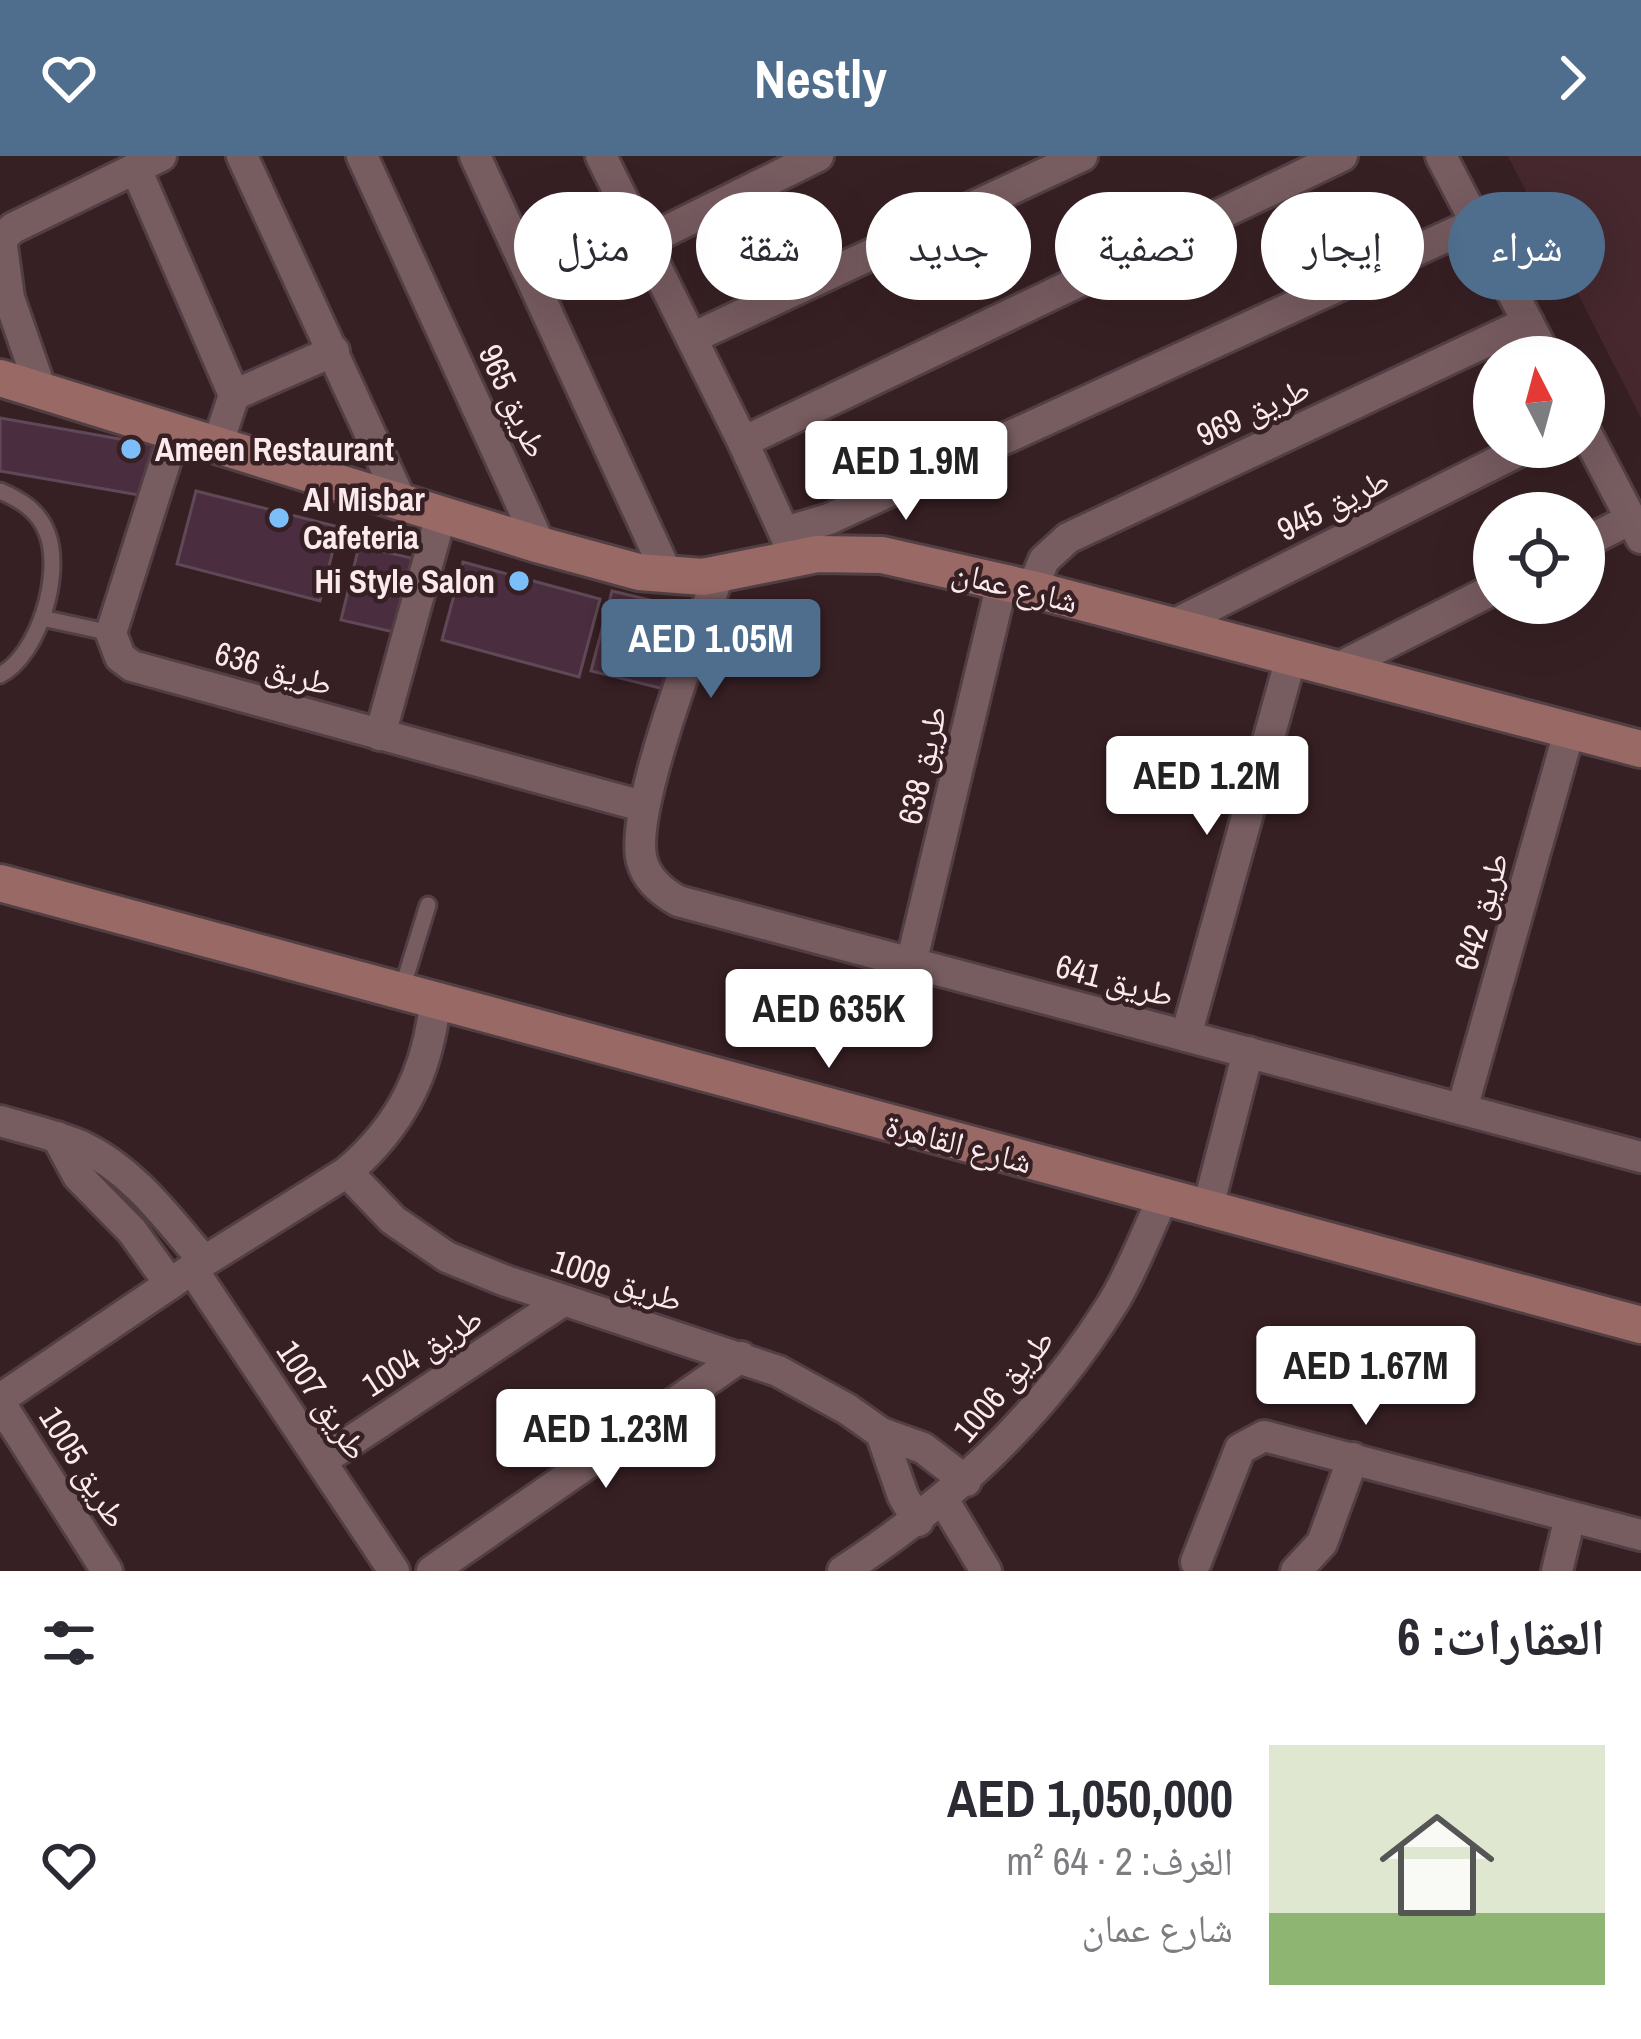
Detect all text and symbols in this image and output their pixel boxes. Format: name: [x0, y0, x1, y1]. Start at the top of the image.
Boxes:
text: Nestly: [754, 42, 887, 115]
icon: heart: [36, 45, 102, 111]
icon: forward: [1539, 45, 1605, 111]
chip: منزل: [514, 192, 672, 300]
chip: شقة: [696, 192, 842, 300]
chip: جديد: [866, 192, 1031, 300]
chip: تصفية: [1055, 192, 1237, 300]
chip: إيجار: [1261, 192, 1424, 300]
chip: شراء: [1448, 192, 1605, 300]
north arrow: [1473, 336, 1605, 468]
map controls: [1473, 336, 1605, 624]
street label: طريق 965: [469, 337, 559, 465]
street label: طريق 969: [1189, 366, 1317, 456]
pin: AED 1.9M: [782, 421, 1030, 523]
place label: Ameen Restaurant: [155, 427, 394, 471]
text: AED 1.9M: [832, 434, 980, 486]
marker: Ameen Restaurant: [118, 436, 144, 462]
street label: طريق 945: [1269, 457, 1397, 551]
place label: Al Misbar Cafeteria: [303, 477, 425, 559]
button: locate: [1473, 492, 1605, 624]
marker: Al Misbar Cafeteria: [266, 505, 292, 531]
street label: شارع عمان: [947, 549, 1083, 623]
place label: Hi Style Salon: [315, 559, 495, 603]
marker: Hi Style Salon: [506, 568, 532, 594]
pin: AED 1.05M: [574, 599, 848, 701]
text: AED 1.05M: [628, 612, 794, 664]
street label: طريق 636: [210, 630, 338, 706]
street label: طريق 638: [887, 701, 957, 829]
pin: AED 1.2M: [1083, 736, 1331, 838]
text: AED 1.2M: [1133, 749, 1281, 801]
street label: طريق 642: [1443, 847, 1519, 975]
street label: طريق 641: [1051, 943, 1179, 1017]
pin: AED 635K: [705, 969, 953, 1071]
text: AED 635K: [753, 982, 905, 1034]
street label: شارع القاهرة: [881, 1102, 1037, 1184]
street label: طريق 1009: [546, 1238, 688, 1322]
street label: طريق 1004: [353, 1296, 491, 1406]
street label: طريق 1006: [943, 1319, 1063, 1451]
pin: AED 1.67M: [1229, 1326, 1503, 1428]
street label: طريق 1007: [267, 1332, 379, 1468]
text: AED 1.67M: [1283, 1339, 1449, 1391]
pin: AED 1.23M: [469, 1389, 743, 1491]
street label: طريق 1005: [29, 1398, 139, 1536]
text: AED 1.23M: [523, 1402, 689, 1454]
text: العقارات: 6: [1397, 1602, 1605, 1671]
icon: filters: [36, 1610, 102, 1676]
text: AED 1,050,000: [947, 1764, 1233, 1833]
icon: home: [1365, 1793, 1509, 1937]
icon: heart: [36, 1832, 102, 1898]
text: الغرف: 2 · 64 m²: [1006, 1835, 1233, 1887]
text: شارع عمان: [1081, 1902, 1233, 1954]

